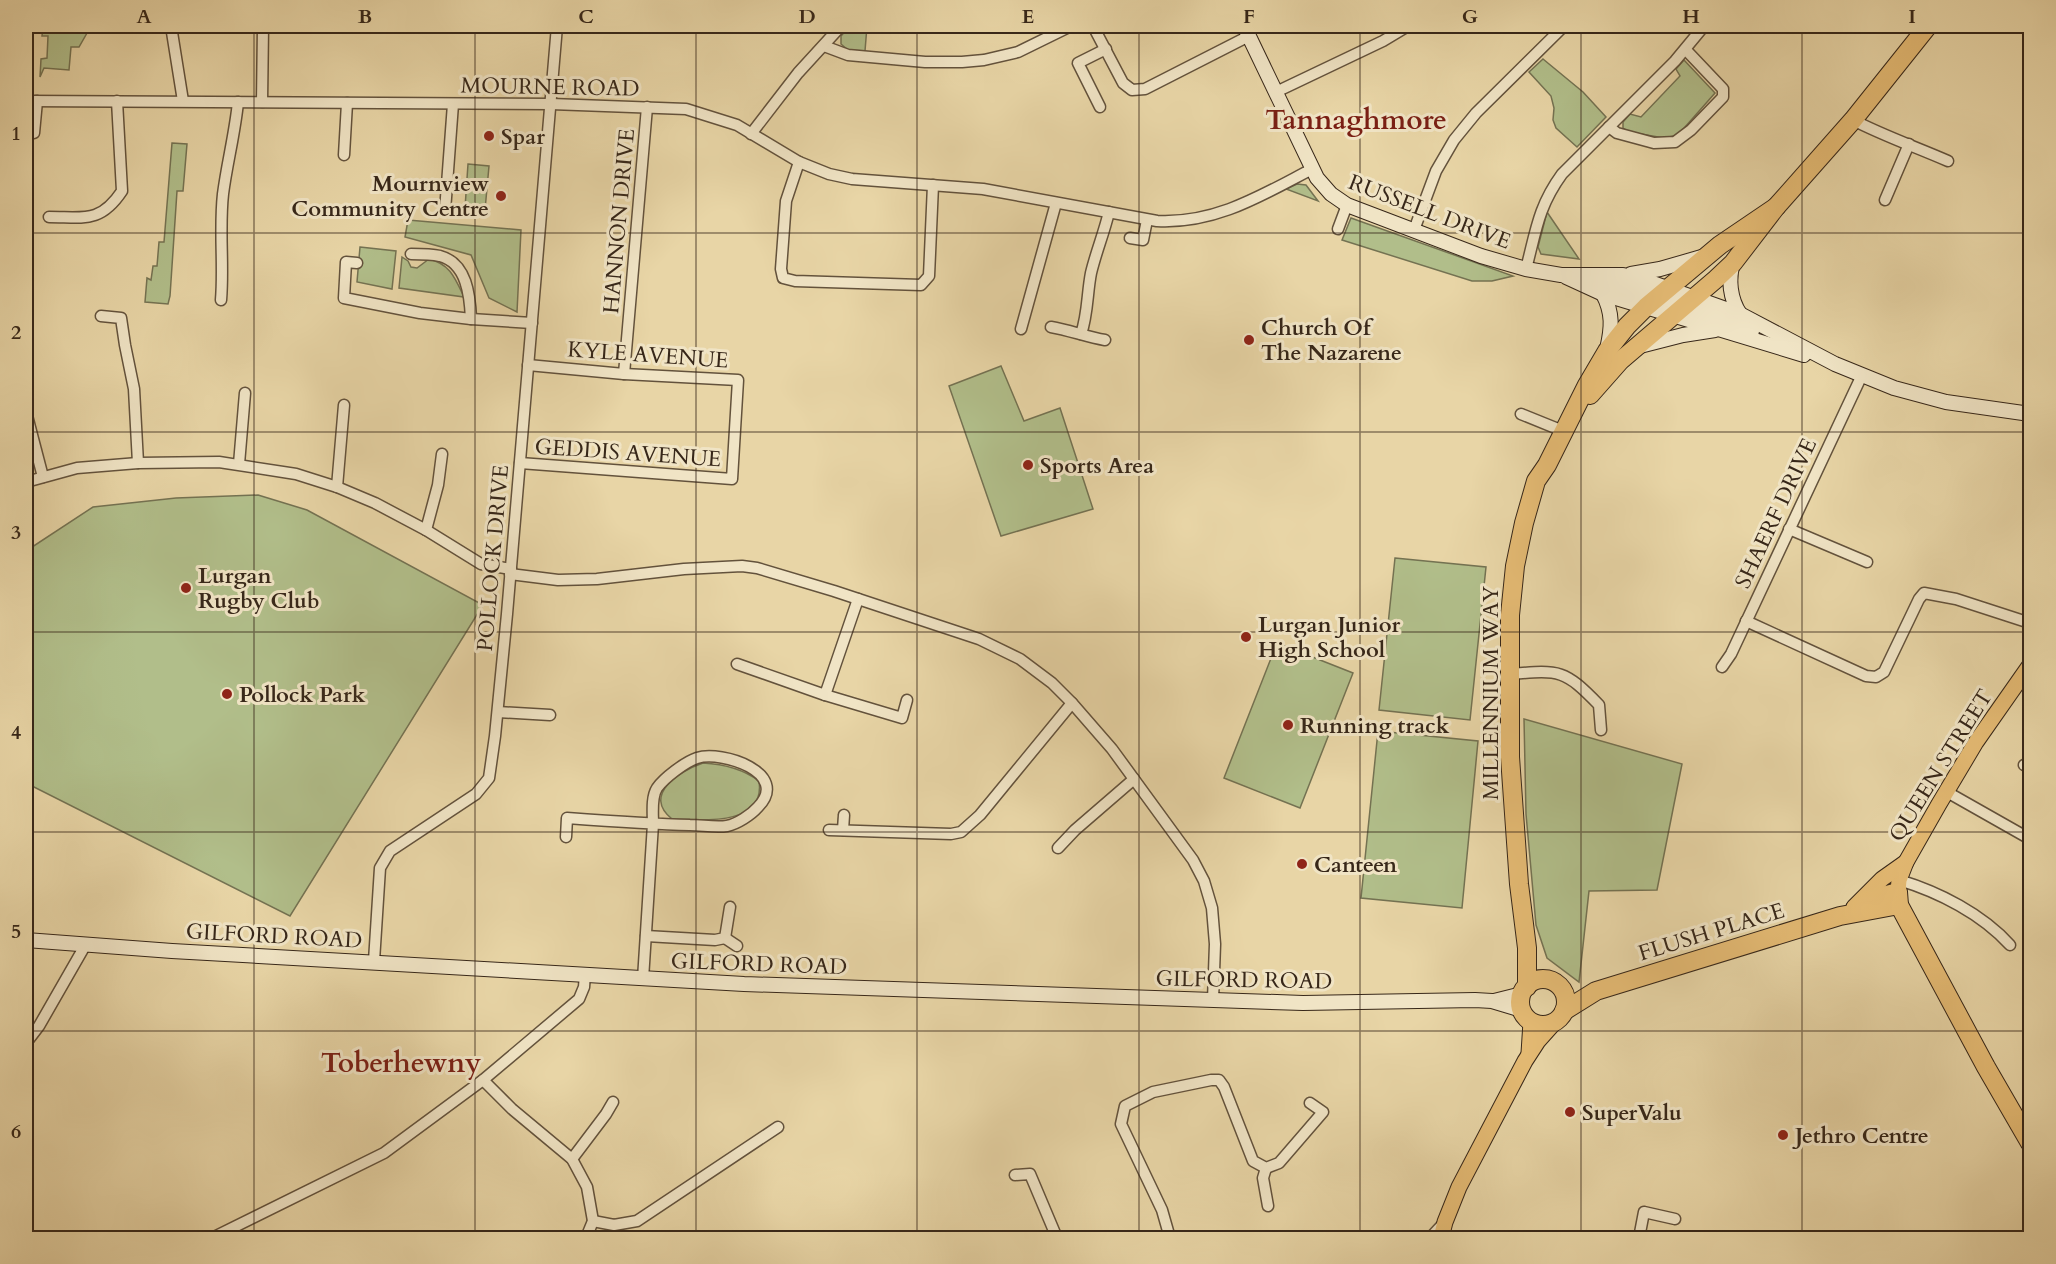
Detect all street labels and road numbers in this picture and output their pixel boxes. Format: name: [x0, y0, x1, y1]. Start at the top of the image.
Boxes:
street label: MOURNE ROAD: [460, 70, 640, 104]
street label: HANNON DRIVE: [596, 127, 642, 315]
street label: RUSSELL DRIVE: [1344, 167, 1515, 257]
street label: KYLE AVENUE: [566, 334, 729, 376]
street label: GEDDIS AVENUE: [534, 432, 722, 474]
street label: SHAERF DRIVE: [1728, 433, 1824, 593]
street label: POLLOCK DRIVE: [470, 464, 516, 653]
street label: MILLENNIUM WAY: [1476, 585, 1506, 800]
street label: QUEEN STREET: [1882, 684, 2000, 847]
street label: FLUSH PLACE: [1634, 895, 1788, 968]
street label: GILFORD ROAD: [185, 916, 363, 956]
street label: GILFORD ROAD: [670, 946, 848, 982]
street label: GILFORD ROAD: [1155, 963, 1333, 997]

